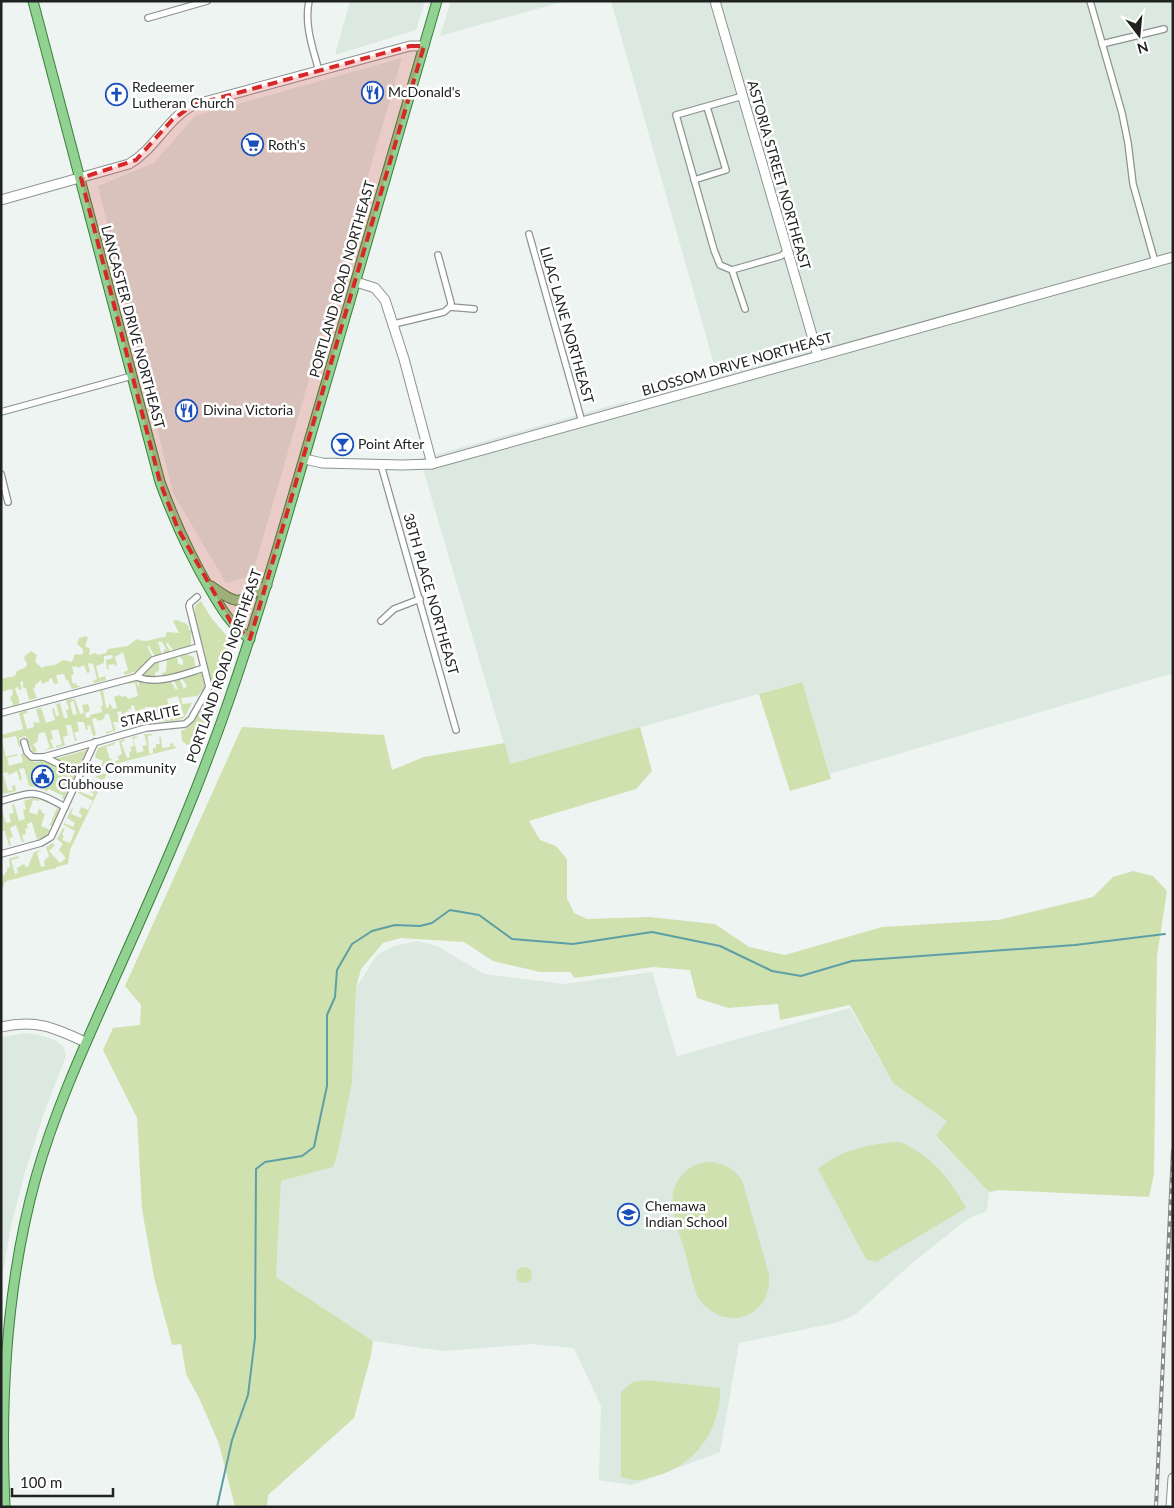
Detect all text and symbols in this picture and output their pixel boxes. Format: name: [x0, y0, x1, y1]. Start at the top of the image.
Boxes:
north arrow: [1114, 10, 1164, 60]
text: N: [1135, 38, 1150, 58]
place label: Redeemer Lutheran Church: [132, 78, 234, 111]
street label: ASTORIA STREET NORTHEAST: [744, 78, 815, 272]
restaurant icon: McDonald's: [360, 80, 384, 104]
church icon: Redeemer Lutheran Church: [104, 83, 128, 107]
place label: McDonald's: [388, 83, 461, 100]
supermarket icon: Roth's: [240, 133, 264, 157]
place label: Roth's: [268, 136, 306, 153]
street label: PORTLAND ROAD NORTHEAST: [305, 178, 378, 379]
street label: LANCASTER DRIVE NORTHEAST: [98, 223, 169, 431]
street label: LILAC LANE NORTHEAST: [537, 245, 598, 406]
street label: BLOSSOM DRIVE NORTHEAST: [640, 328, 835, 399]
restaurant icon: Divina Victoria: [175, 398, 199, 422]
place label: Divina Victoria: [203, 401, 293, 418]
bar icon: Point After: [330, 432, 354, 456]
place label: Point After: [358, 435, 424, 452]
street label: 38TH PLACE NORTHEAST: [400, 511, 463, 677]
street label: PORTLAND ROAD NORTHEAST: [182, 566, 265, 765]
street label: STARLITE: [118, 701, 181, 730]
place label: Starlite Community Clubhouse: [58, 759, 177, 792]
public building icon: Starlite Community Clubhouse: [30, 764, 54, 788]
place label: Chemawa Indian School: [645, 1197, 727, 1230]
school or university icon: Chemawa Indian School: [617, 1202, 641, 1226]
scale bar: [12, 1466, 114, 1498]
text: 100 m: [20, 1473, 62, 1491]

